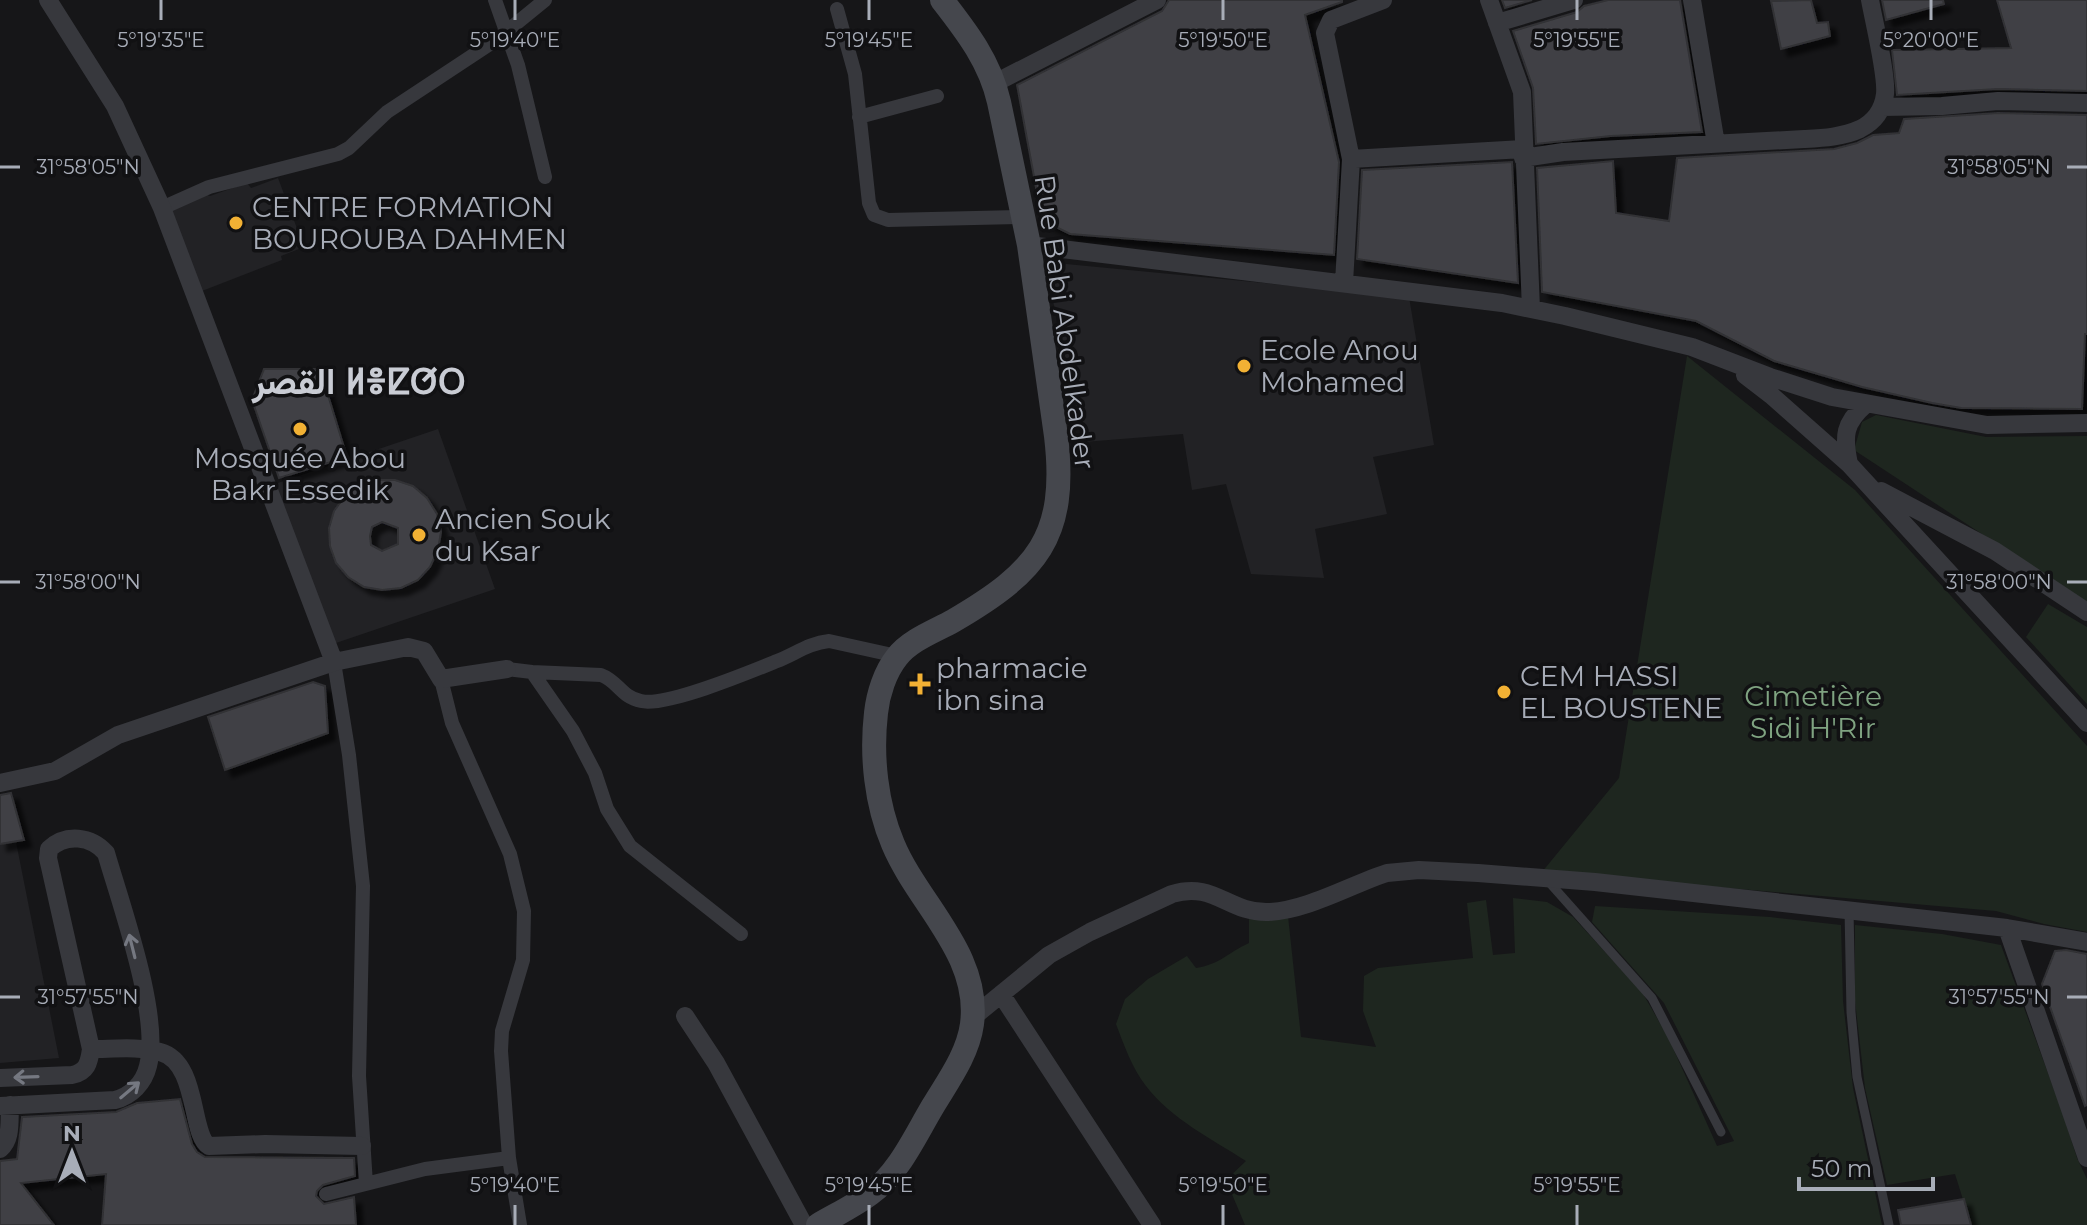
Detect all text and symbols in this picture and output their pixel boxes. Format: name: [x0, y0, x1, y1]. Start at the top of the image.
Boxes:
text: 5°19'35"E: [117, 28, 205, 52]
text: 5°19'40"E: [470, 28, 560, 52]
text: 5°19'45"E: [825, 28, 913, 52]
text: 5°19'50"E: [1178, 28, 1268, 52]
text: 5°19'55"E: [1533, 28, 1621, 52]
text: 5°20'00"E: [1883, 28, 1979, 52]
text: 31°58'05"N: [36, 155, 140, 179]
text: 31°58'05"N: [1947, 155, 2051, 179]
street label: Rue Babi Abdelkader: [1027, 172, 1103, 472]
place label: CENTRE FORMATION BOUROUBA DAHMEN: [252, 190, 567, 256]
marker: CENTRE FORMATION BOUROUBA DAHMEN: [227, 214, 245, 232]
place label: Ecole Anou Mohamed: [1260, 333, 1419, 399]
marker: Ecole Anou Mohamed: [1235, 357, 1253, 375]
district label: القصر ⵍⴻⵇⵚⵔ: [251, 359, 466, 404]
marker: Mosquée Abou Bakr Essedik: [291, 420, 309, 438]
place label: Mosquée Abou Bakr Essedik: [194, 441, 406, 507]
place label: Ancien Souk du Ksar: [435, 502, 611, 568]
marker: Ancien Souk du Ksar: [410, 526, 428, 544]
text: 31°58'00"N: [35, 570, 141, 594]
text: 31°58'00"N: [1946, 570, 2052, 594]
place label: pharmacie ibn sina: [936, 651, 1088, 717]
place label: CEM HASSI EL BOUSTENE: [1520, 659, 1723, 725]
marker: pharmacie ibn sina: [911, 675, 929, 693]
park label: Cimetière Sidi H'Rir: [1744, 679, 1882, 745]
marker: CEM HASSI EL BOUSTENE: [1495, 683, 1513, 701]
one-way arrow: [124, 933, 139, 959]
text: 31°57'55"N: [38, 985, 138, 1009]
text: 31°57'55"N: [1949, 985, 2049, 1009]
one-way arrow: [13, 1070, 40, 1085]
one-way arrow: [119, 1081, 139, 1099]
north arrow: [32, 1113, 112, 1193]
text: N: [63, 1120, 81, 1147]
scale bar: [1799, 1141, 1933, 1191]
text: 50 m: [1811, 1154, 1872, 1183]
text: 5°19'40"E: [470, 1173, 560, 1197]
text: 5°19'45"E: [825, 1173, 913, 1197]
text: 5°19'50"E: [1178, 1173, 1268, 1197]
text: 5°19'55"E: [1533, 1173, 1621, 1197]

